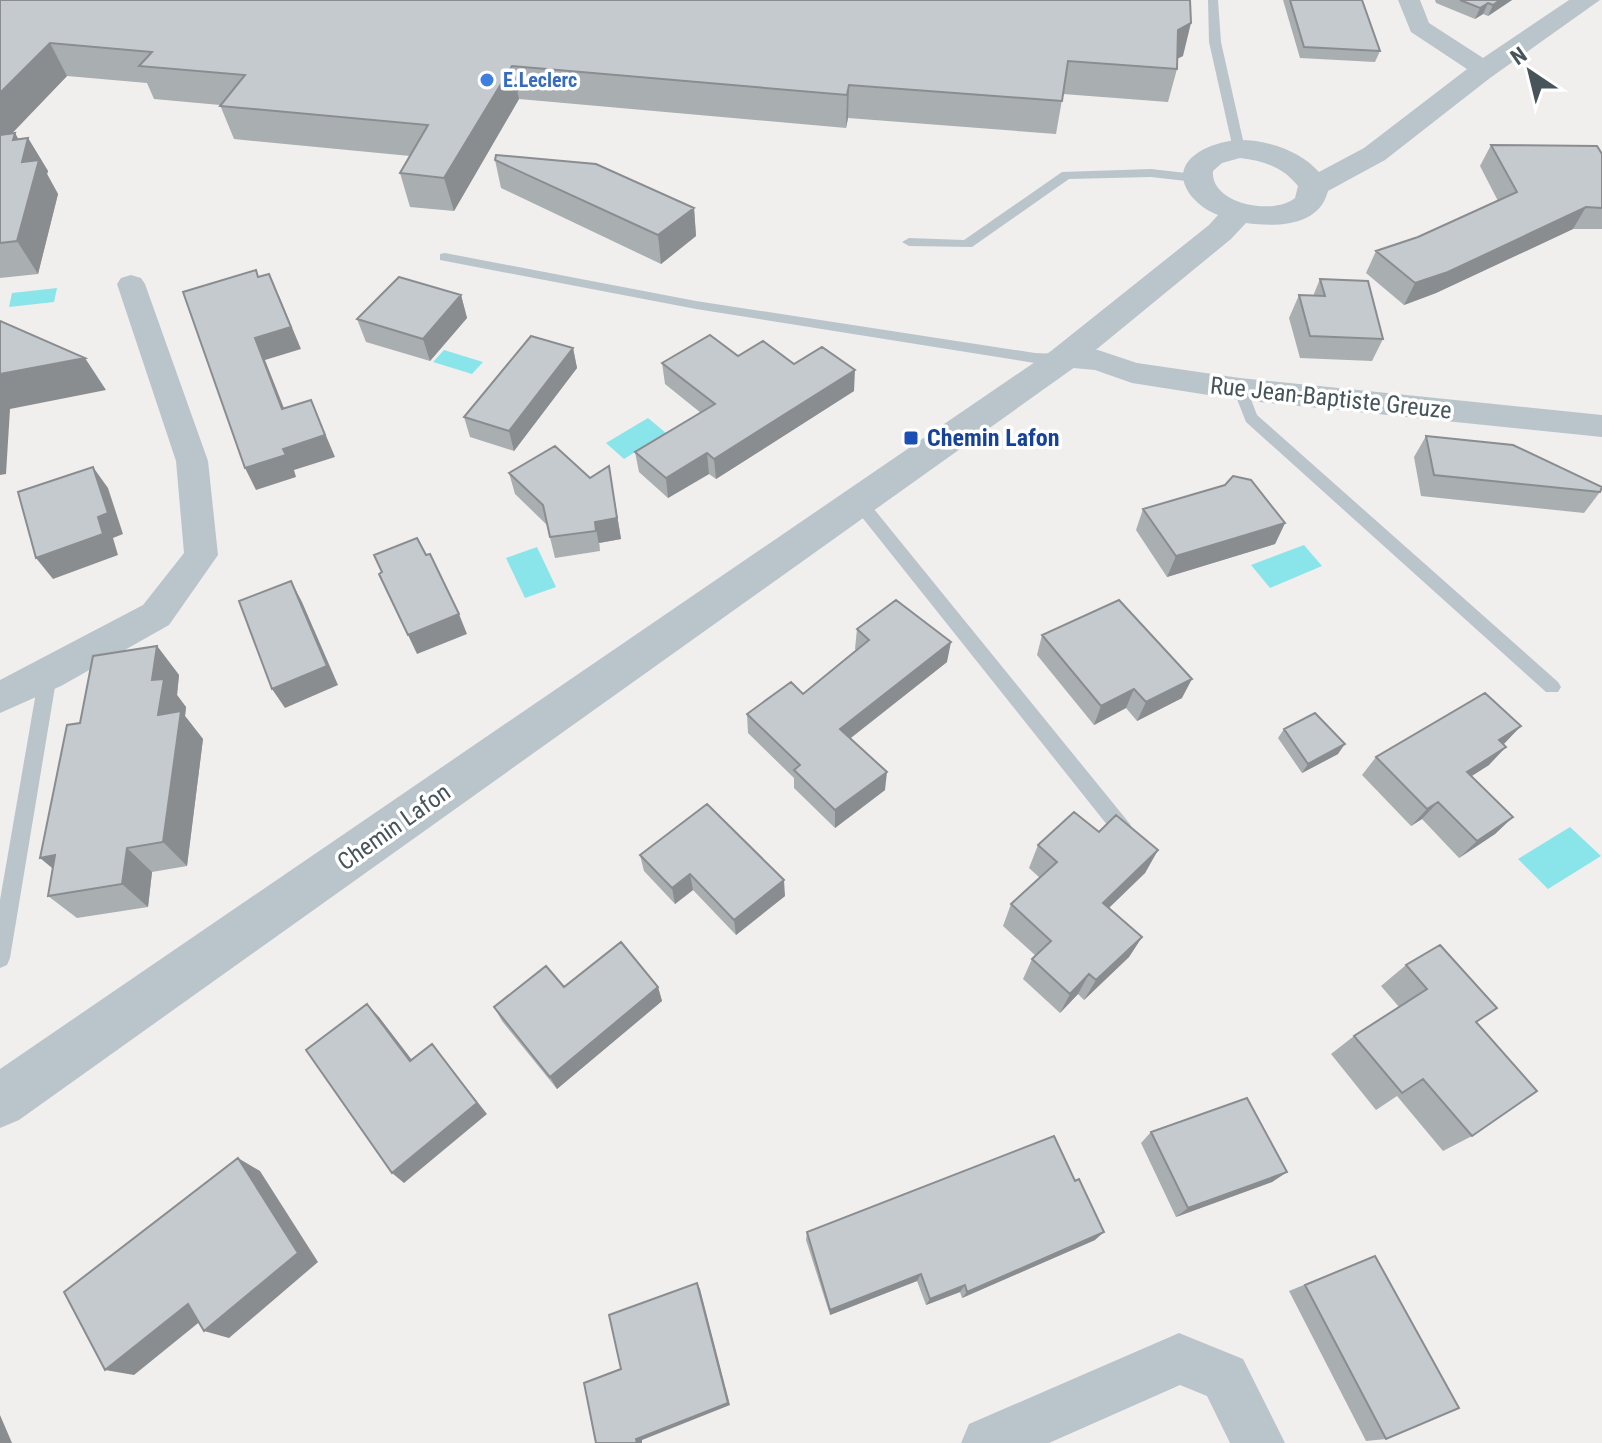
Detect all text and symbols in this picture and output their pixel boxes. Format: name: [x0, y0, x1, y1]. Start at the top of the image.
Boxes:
north arrow: [1490, 32, 1570, 112]
text: N: [1506, 42, 1532, 70]
place label: E.Leclerc: [503, 68, 577, 92]
marker: E.Leclerc: [478, 71, 496, 89]
street label: Rue Jean-Baptiste Greuze: [1209, 371, 1453, 425]
place label: Chemin Lafon: [927, 424, 1060, 452]
marker: Chemin Lafon: [902, 429, 920, 447]
street label: Chemin Lafon: [332, 778, 456, 876]

